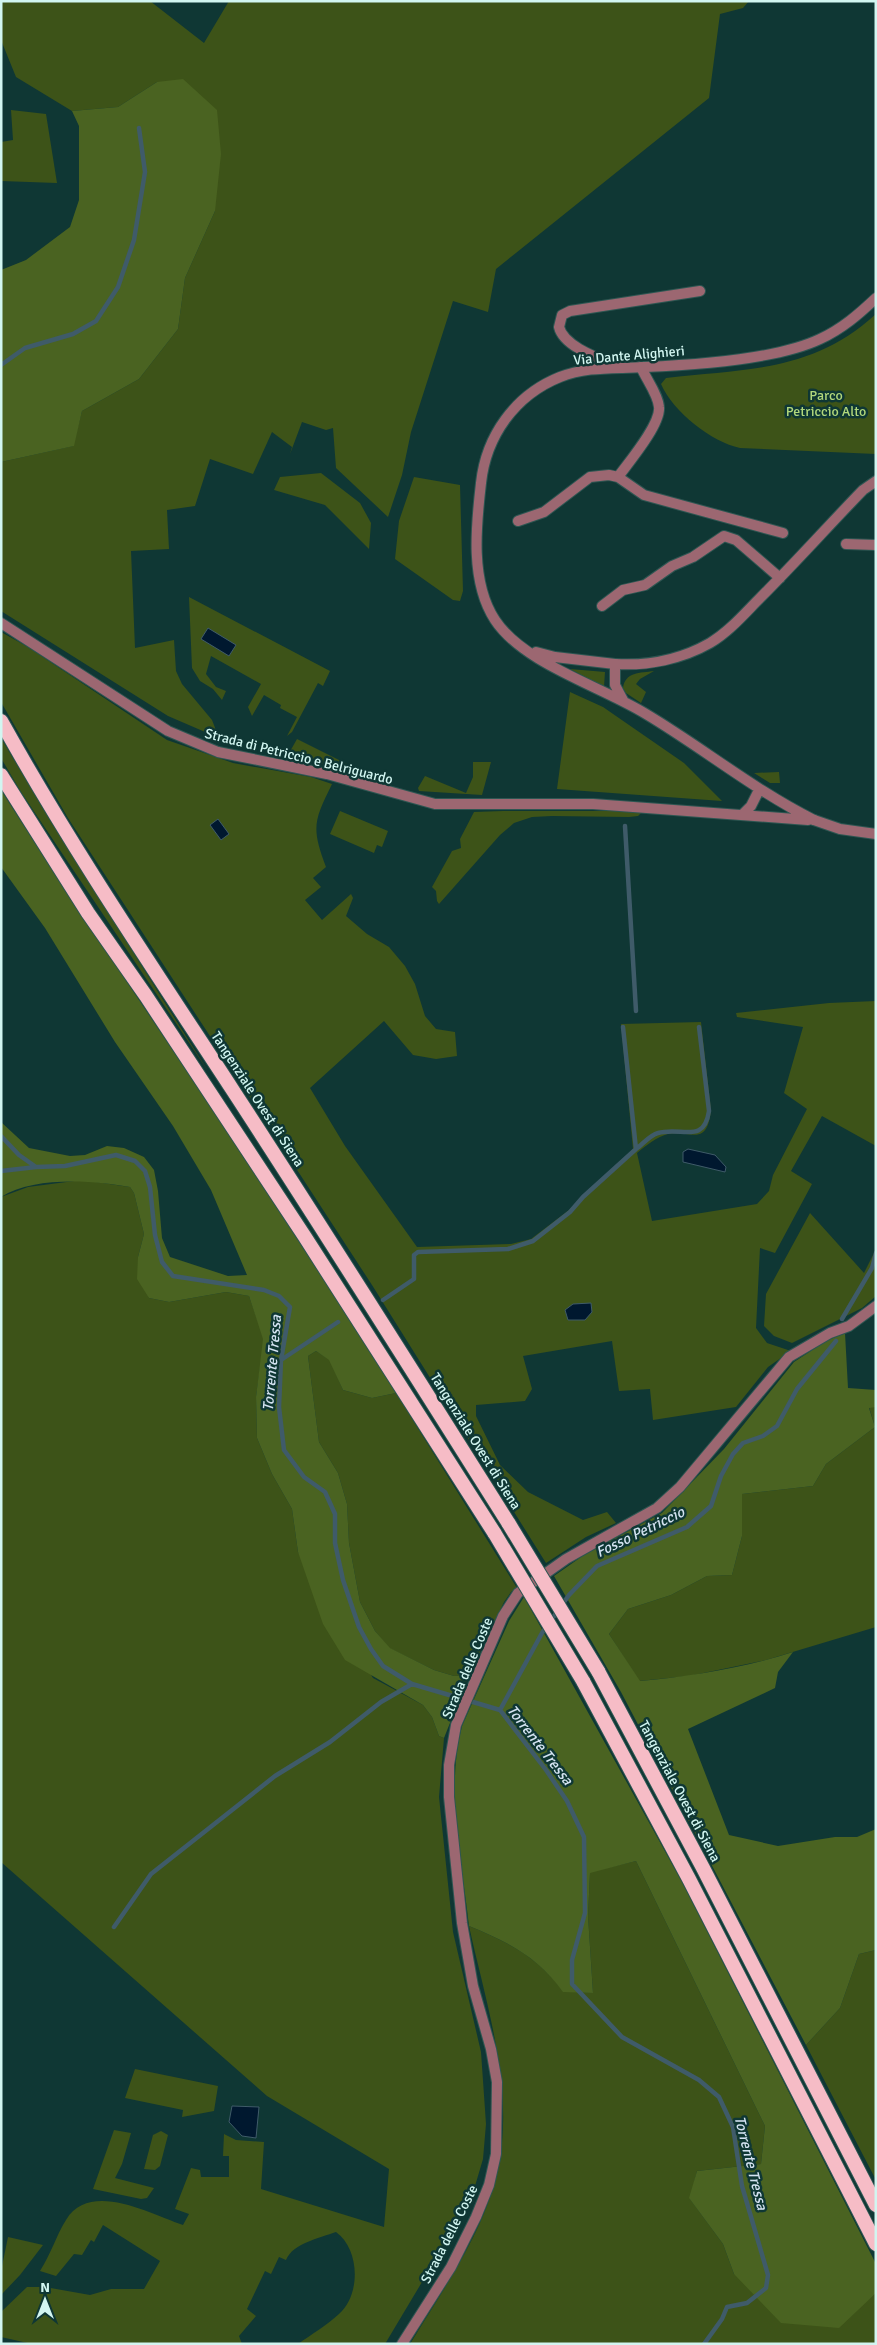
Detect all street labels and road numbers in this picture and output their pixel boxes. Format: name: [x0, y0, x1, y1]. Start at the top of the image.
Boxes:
street label: Via Dante Alighieri: [573, 342, 685, 369]
street label: Strada di Petriccio e Belriguardo: [203, 725, 395, 788]
street label: Tangenziale Ovest di Siena: [207, 1028, 308, 1170]
street label: Tangenziale Ovest di Siena: [427, 1370, 525, 1513]
street label: Strada delle Coste: [438, 1615, 496, 1721]
street label: Tangenziale Ovest di Siena: [635, 1718, 724, 1865]
street label: Strada delle Coste: [417, 2182, 482, 2286]

